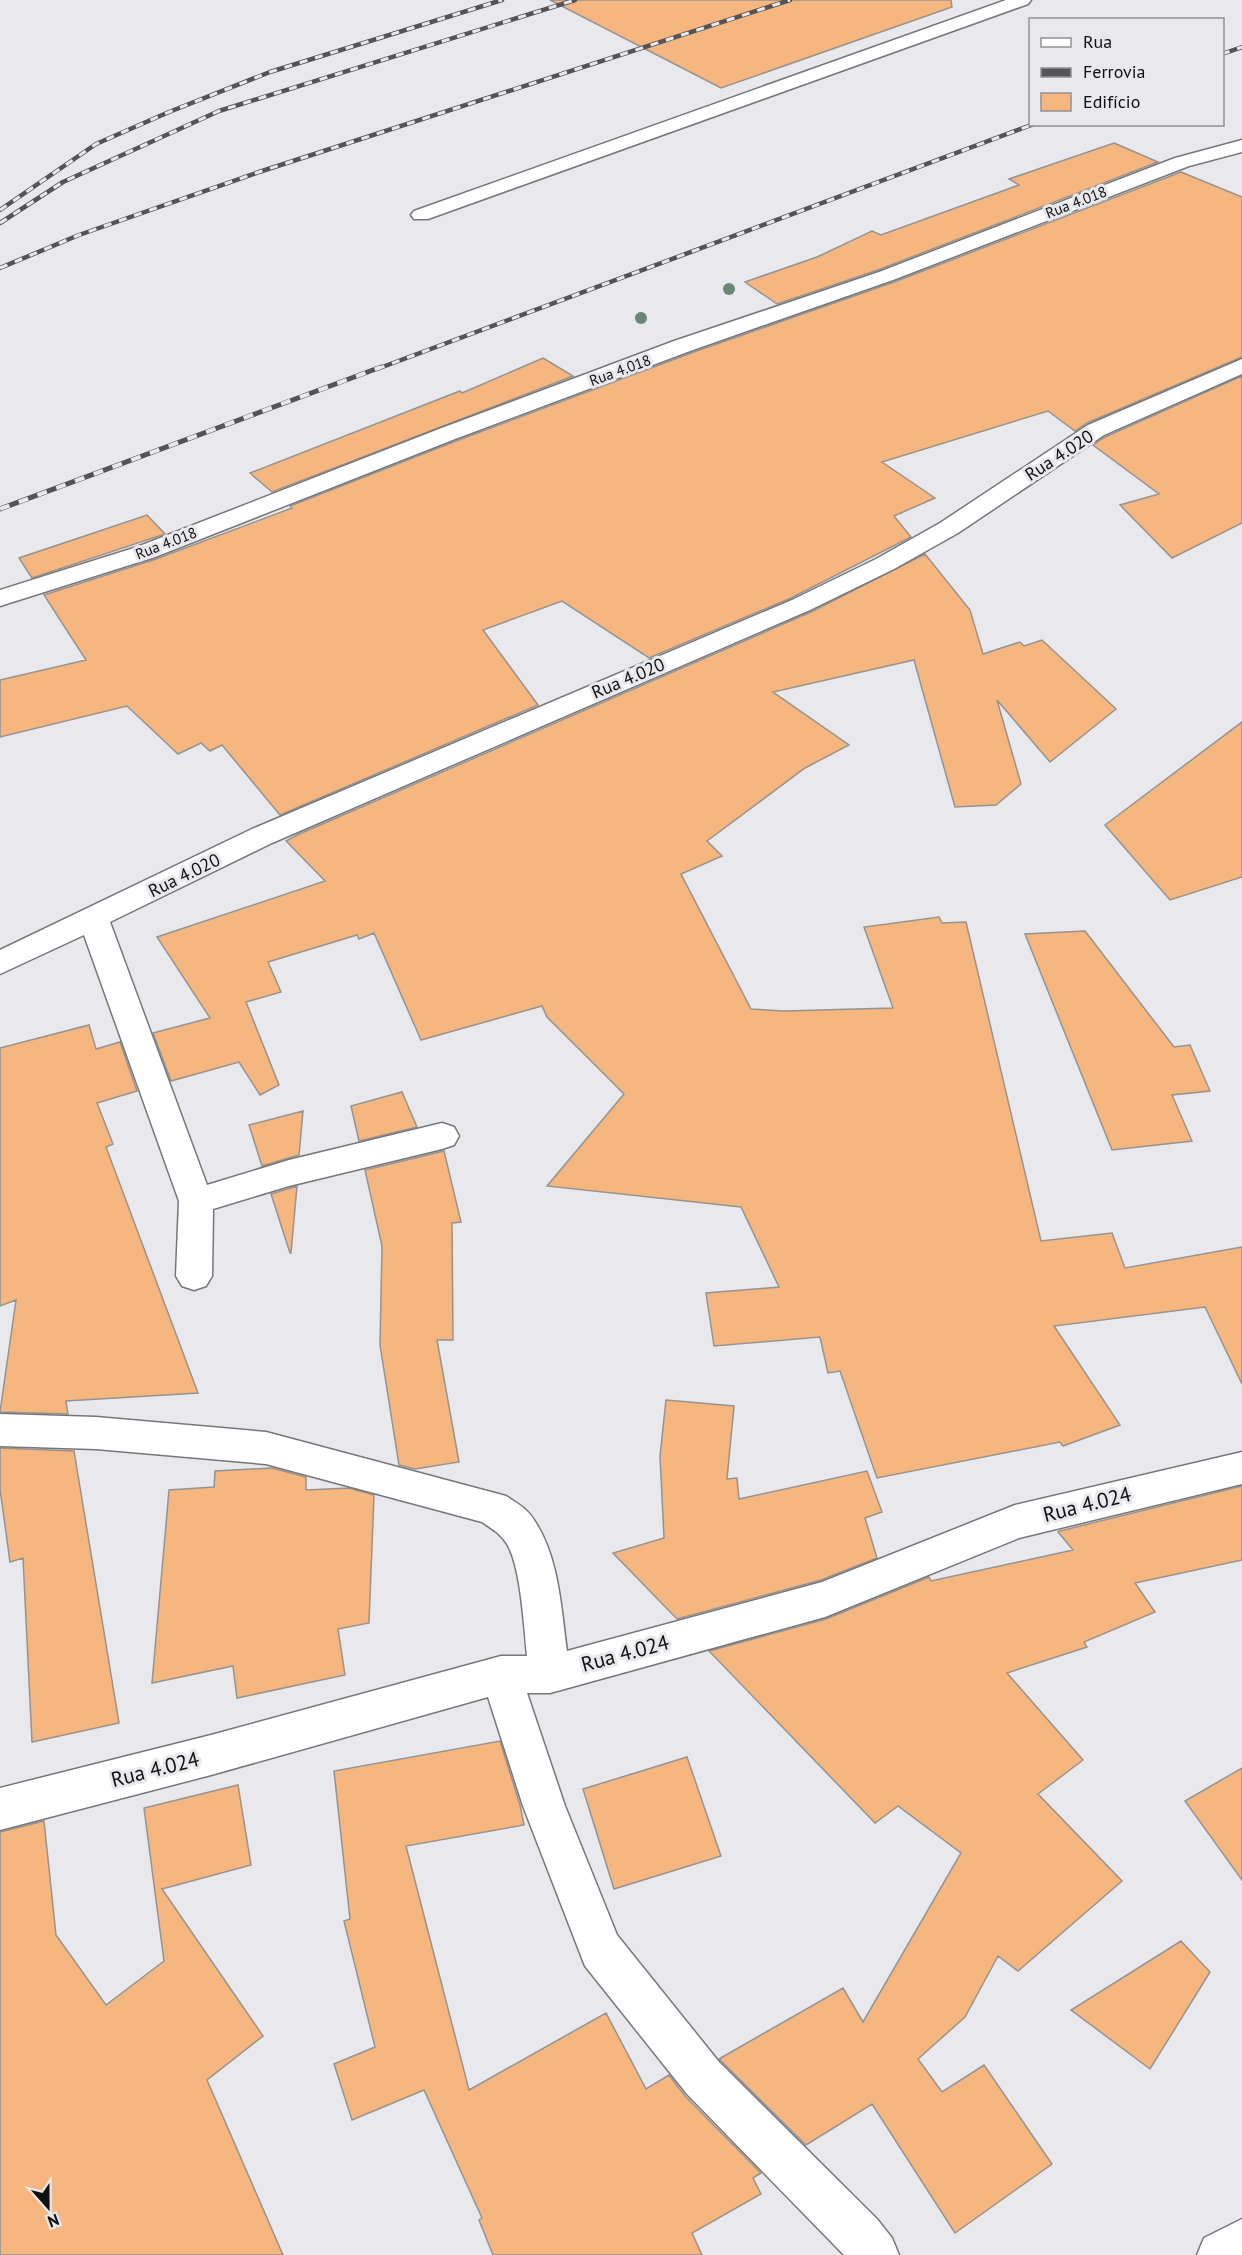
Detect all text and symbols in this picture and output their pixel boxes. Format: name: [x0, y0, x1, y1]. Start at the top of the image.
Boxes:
legend: [1029, 18, 1224, 126]
text: Rua: [1083, 30, 1112, 53]
text: Ferrovia: [1083, 60, 1146, 83]
text: Edifício: [1083, 90, 1140, 113]
street label: Rua 4.018: [1043, 182, 1109, 222]
street label: Rua 4.018: [587, 350, 653, 390]
street label: Rua 4.020: [1020, 424, 1098, 486]
street label: Rua 4.018: [133, 523, 199, 563]
street label: Rua 4.020: [588, 652, 668, 704]
street label: Rua 4.020: [144, 848, 224, 902]
street label: Rua 4.024: [1040, 1480, 1134, 1528]
street label: Rua 4.024: [578, 1628, 672, 1678]
street label: Rua 4.024: [108, 1745, 202, 1793]
north arrow: [18, 2177, 78, 2237]
text: N: [45, 2210, 62, 2232]

